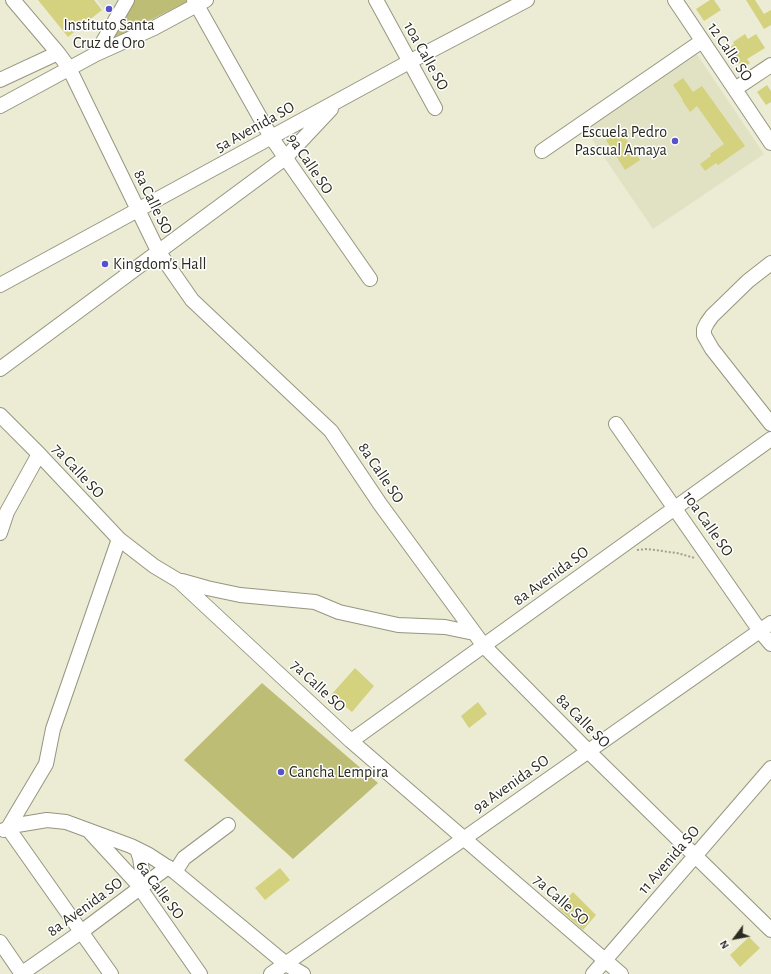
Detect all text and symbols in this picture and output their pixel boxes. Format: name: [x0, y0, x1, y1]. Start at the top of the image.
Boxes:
marker: Instituto Santa Cruz de Oro: [104, 4, 114, 14]
place label: Instituto Santa Cruz de Oro: [63, 15, 155, 53]
street label: 10a Calle SO: [399, 18, 453, 94]
street label: 12 Calle SO: [703, 19, 757, 85]
street label: 5a Avenida SO: [212, 97, 298, 157]
place label: Escuela Pedro Pascual Amaya: [574, 122, 667, 160]
street label: 9a Calle SO: [283, 130, 337, 198]
marker: Escuela Pedro Pascual Amaya: [670, 136, 680, 146]
street label: 8a Calle SO: [129, 167, 177, 237]
place label: Kingdom's Hall: [113, 254, 207, 274]
marker: Kingdom's Hall: [100, 259, 110, 269]
street label: 8a Calle SO: [354, 439, 408, 507]
street label: 7a Calle SO: [48, 440, 108, 502]
street label: 10a Calle SO: [679, 488, 737, 560]
street label: 8a Avenida SO: [510, 542, 592, 610]
street label: 7a Calle SO: [287, 656, 349, 716]
street label: 8a Calle SO: [552, 690, 614, 752]
street label: 9a Avenida SO: [469, 751, 553, 817]
place label: Cancha Lempira: [289, 762, 388, 782]
marker: Cancha Lempira: [276, 767, 286, 777]
street label: 11 Avenida SO: [634, 822, 704, 898]
street label: 6a Calle SO: [132, 857, 188, 923]
street label: 7a Calle SO: [529, 870, 593, 930]
street label: 8a Avenida SO: [44, 873, 126, 941]
north arrow: [715, 918, 755, 958]
text: N: [718, 938, 731, 951]

